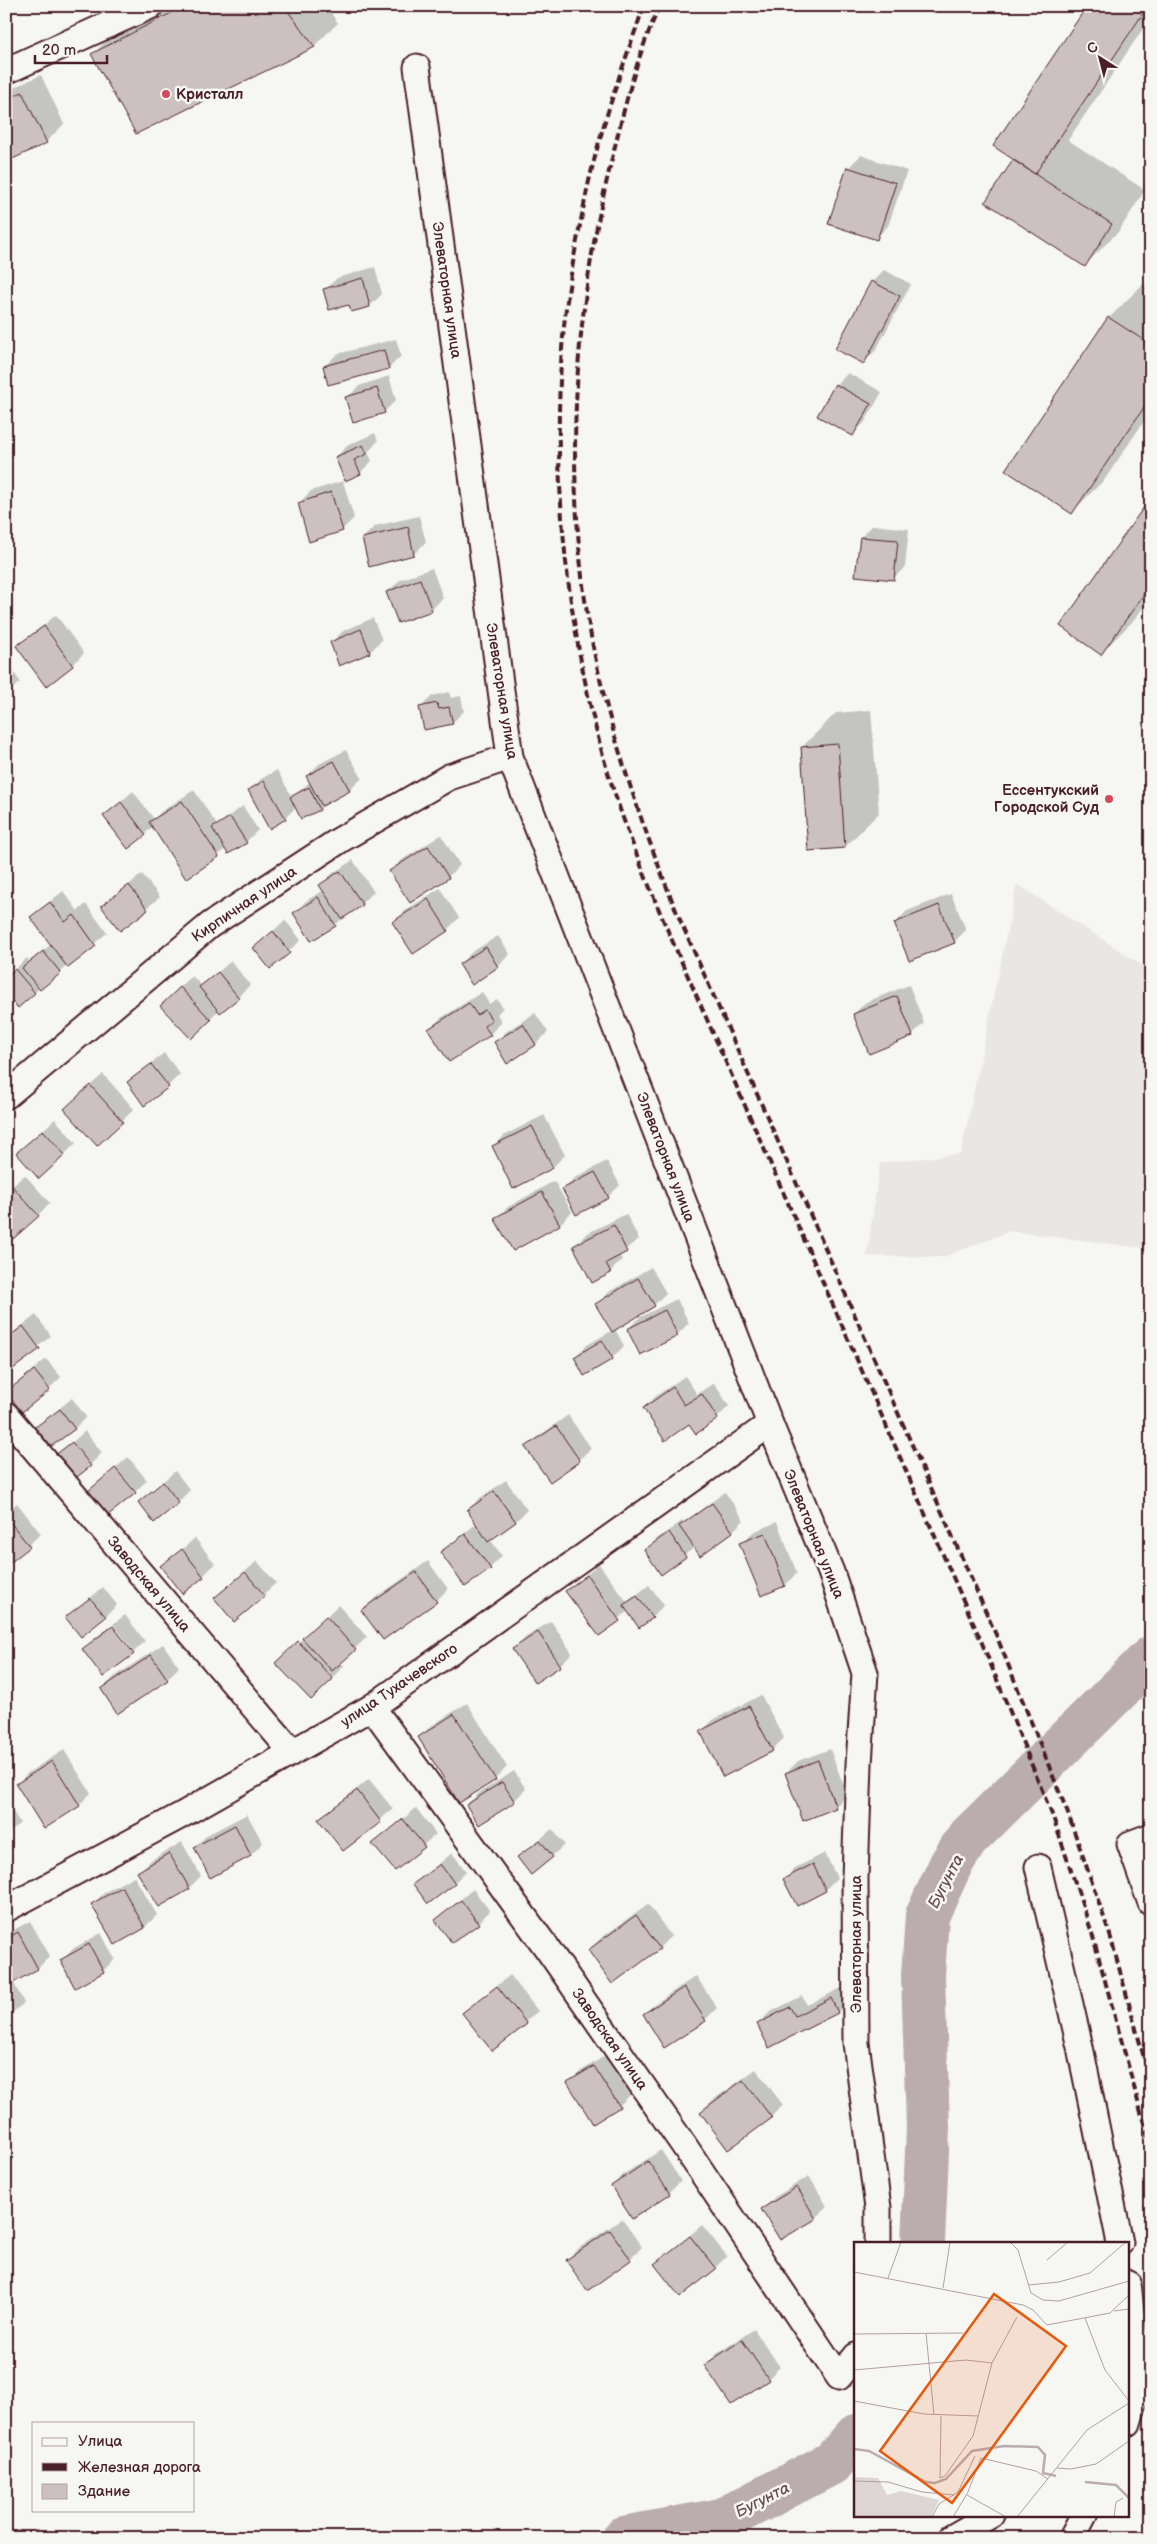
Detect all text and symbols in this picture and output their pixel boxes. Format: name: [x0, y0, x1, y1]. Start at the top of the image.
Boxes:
scale bar: [35, 32, 108, 64]
north arrow: [1074, 32, 1124, 82]
text: С: [1084, 38, 1102, 58]
text: 20 m: [42, 41, 76, 60]
place label: Кристалл: [176, 85, 243, 104]
marker: Кристалл: [160, 88, 172, 100]
street label: Элеваторная улица: [427, 220, 466, 360]
street label: Элеваторная улица: [481, 621, 522, 761]
place label: Ессентукский Городской Суд: [994, 781, 1099, 817]
marker: Ессентукский Городской Суд: [1103, 793, 1115, 805]
street label: Кирпичная улица: [188, 862, 300, 947]
street label: Элеваторная улица: [632, 1089, 699, 1225]
street label: Элеваторная улица: [779, 1467, 848, 1602]
street label: Заводская улица: [103, 1532, 195, 1636]
street label: улица Тухачевского: [337, 1639, 461, 1732]
water label: Бугунта: [924, 1852, 968, 1912]
street label: Элеваторная улица: [847, 1875, 866, 2013]
street label: Заводская улица: [567, 1985, 652, 2094]
inset map: [854, 2242, 1130, 2516]
legend: [32, 2422, 195, 2512]
text: Улица: [78, 2432, 123, 2451]
text: Железная дорога: [78, 2458, 201, 2477]
water label: Бугунта: [732, 2479, 793, 2522]
text: Здание: [78, 2482, 130, 2501]

